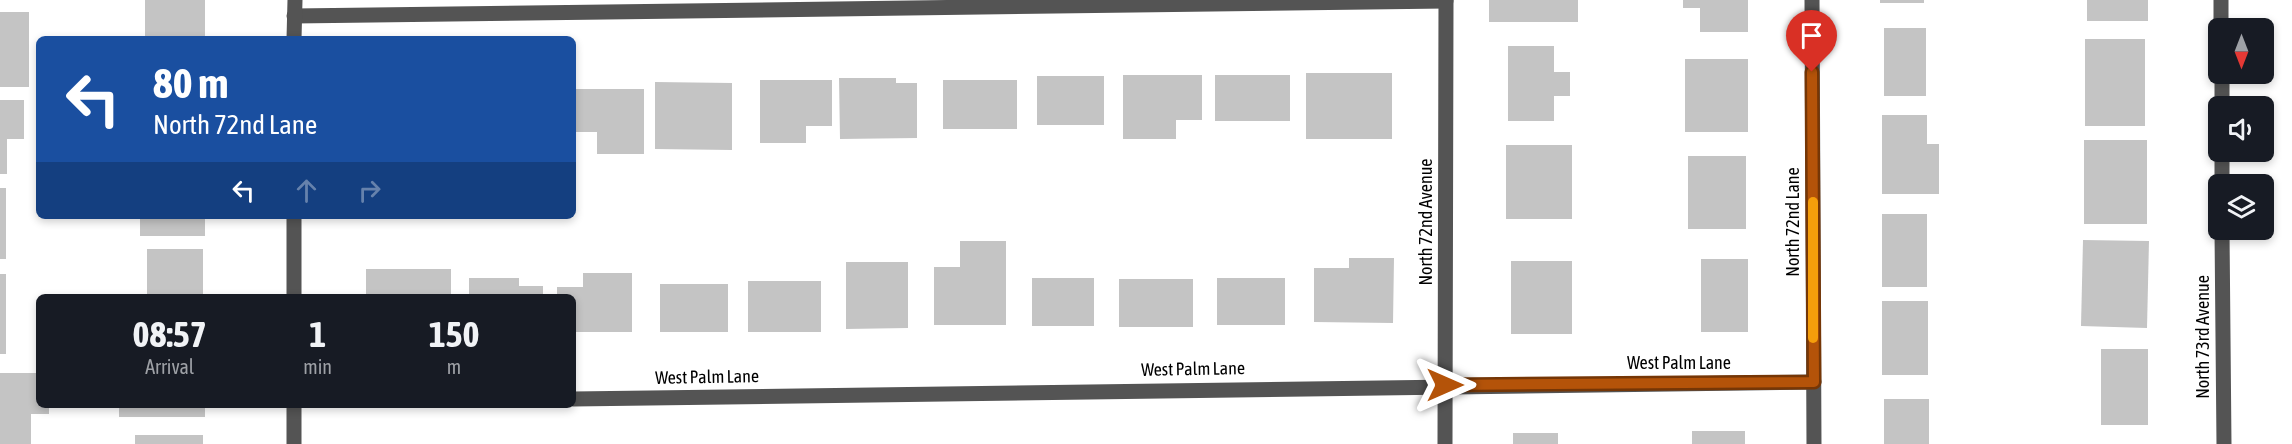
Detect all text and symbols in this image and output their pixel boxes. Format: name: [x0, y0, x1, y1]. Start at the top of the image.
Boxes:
pin: [1786, 10, 1837, 72]
north arrow: [2208, 18, 2274, 84]
map controls: [2208, 18, 2274, 240]
icon: arrive: [1795, 19, 1828, 52]
text: 80 m: [153, 59, 228, 107]
icon: left: [54, 60, 132, 138]
button: sound: [2208, 96, 2274, 162]
text: North 72nd Lane: [153, 109, 317, 140]
street label: North 72nd Avenue: [1415, 158, 1436, 286]
street label: North 72nd Lane: [1782, 167, 1803, 277]
icon: left: [227, 174, 260, 207]
icon: ahead: [290, 174, 323, 207]
icon: right: [353, 174, 386, 207]
button: layers: [2208, 174, 2274, 240]
street label: North 73rd Avenue: [2192, 275, 2213, 399]
text: 08:57: [133, 313, 207, 355]
text: 1: [309, 313, 326, 355]
text: 150: [429, 313, 479, 355]
street label: West Palm Lane: [1627, 352, 1731, 373]
position arrow: [1413, 353, 1477, 417]
text: Arrival: [145, 355, 194, 378]
text: min: [303, 355, 332, 378]
text: m: [447, 355, 461, 378]
street label: West Palm Lane: [1141, 357, 1245, 380]
street label: West Palm Lane: [655, 365, 759, 388]

